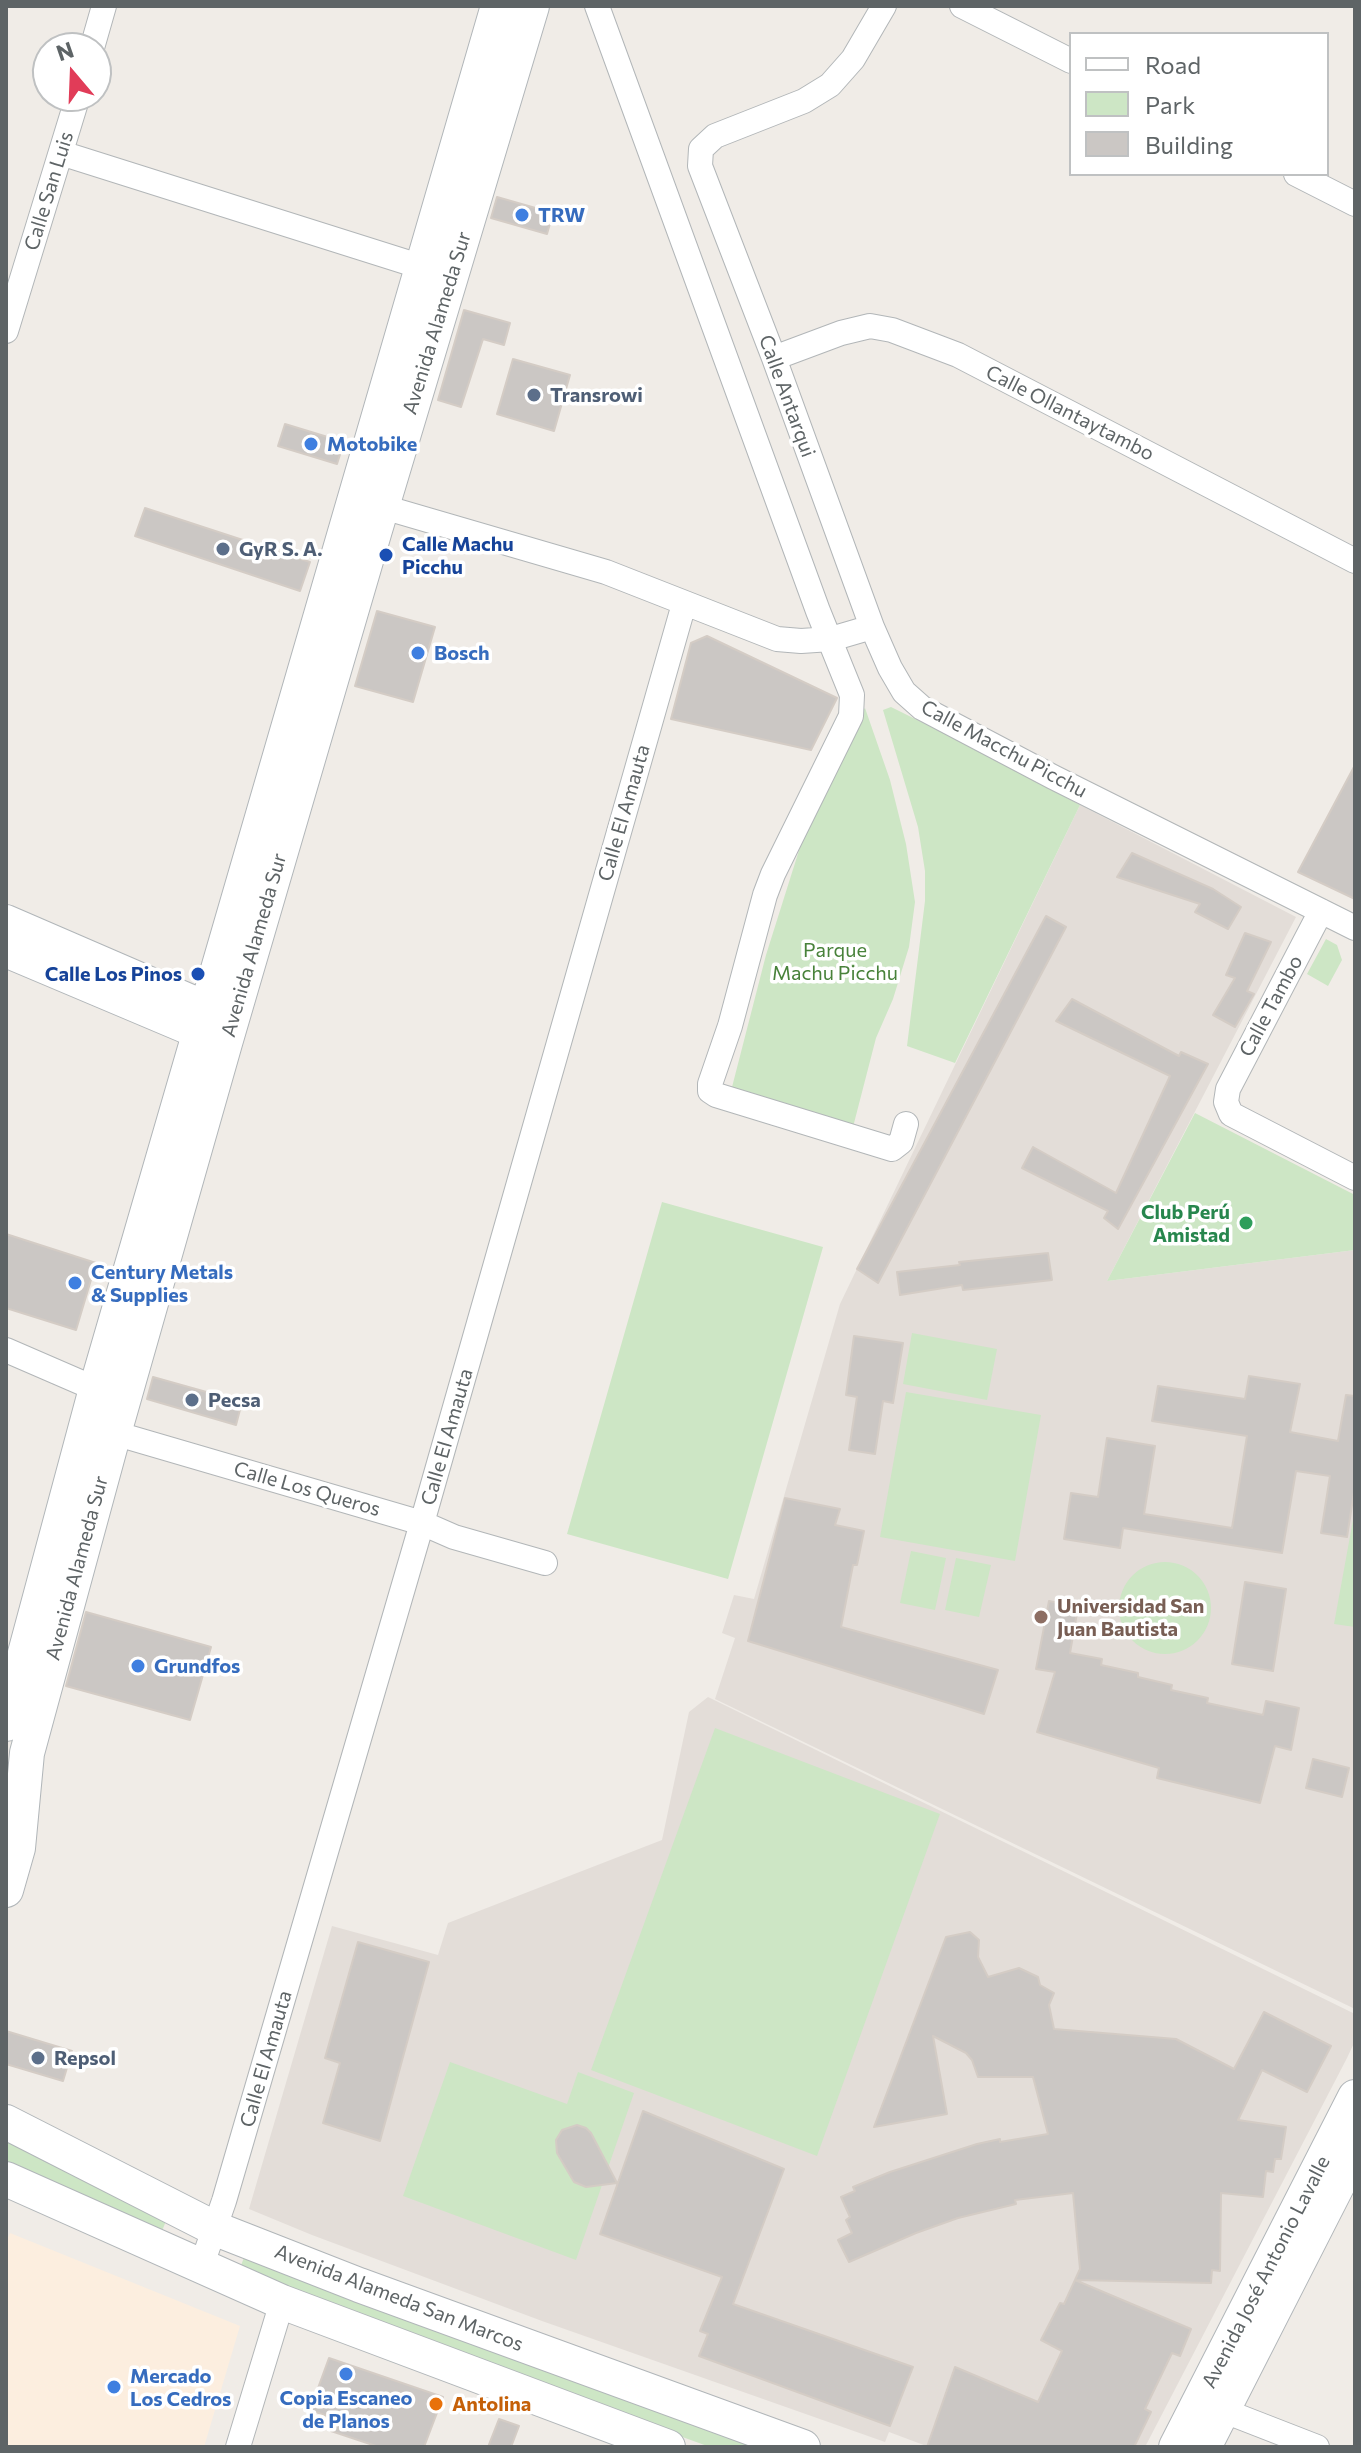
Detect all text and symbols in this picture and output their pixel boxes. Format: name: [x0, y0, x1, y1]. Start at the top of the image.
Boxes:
north arrow: [32, 32, 112, 112]
legend: [1069, 32, 1329, 176]
text: N: [52, 35, 77, 66]
text: Road: [1145, 50, 1201, 79]
text: Park: [1145, 90, 1195, 119]
street label: Calle San Luis: [20, 129, 78, 253]
text: Building: [1145, 130, 1233, 159]
place label: TRW: [538, 203, 585, 227]
marker: TRW: [513, 206, 531, 224]
street label: Avenida Alameda Sur: [398, 229, 476, 417]
street label: Calle Antarqui: [754, 332, 820, 460]
street label: Calle Ollantaytambo: [982, 360, 1158, 466]
place label: Transrowi: [550, 383, 643, 407]
marker: Transrowi: [525, 386, 543, 404]
place label: Motobike: [327, 432, 417, 456]
marker: Motobike: [302, 435, 320, 453]
place label: Calle Machu Picchu: [402, 532, 514, 579]
place label: GyR S. A.: [239, 537, 322, 561]
marker: GyR S. A.: [214, 540, 232, 558]
marker: Calle Machu Picchu: [377, 546, 395, 564]
place label: Bosch: [434, 641, 490, 665]
marker: Bosch: [409, 644, 427, 662]
street label: Calle Macchu Picchu: [917, 695, 1091, 803]
street label: Calle El Amauta: [593, 742, 655, 884]
street label: Avenida Alameda Sur: [216, 850, 292, 1040]
park label: Parque Machu Picchu: [772, 938, 898, 985]
street label: Calle Tambo: [1234, 951, 1308, 1061]
place label: Calle Los Pinos: [45, 962, 182, 986]
marker: Calle Los Pinos: [189, 965, 207, 983]
place label: Club Perú Amistad: [1141, 1200, 1230, 1247]
marker: Club Perú Amistad: [1237, 1214, 1255, 1232]
place label: Century Metals & Supplies: [91, 1260, 233, 1307]
marker: Century Metals & Supplies: [66, 1274, 84, 1292]
street label: Calle El Amauta: [416, 1366, 478, 1508]
place label: Pecsa: [208, 1388, 261, 1412]
marker: Pecsa: [183, 1391, 201, 1409]
street label: Calle Los Queros: [231, 1457, 383, 1521]
street label: Avenida Alameda Sur: [41, 1473, 113, 1663]
place label: Universidad San Juan Bautista: [1057, 1594, 1204, 1641]
marker: Universidad San Juan Bautista: [1032, 1608, 1050, 1626]
place label: Grundfos: [154, 1654, 240, 1678]
marker: Grundfos: [129, 1657, 147, 1675]
street label: Calle El Amauta: [235, 1988, 297, 2130]
place label: Repsol: [54, 2046, 116, 2070]
marker: Repsol: [29, 2049, 47, 2067]
street label: Avenida José Antonio Lavalle: [1197, 2152, 1335, 2392]
street label: Avenida Alameda San Marcos: [271, 2239, 527, 2357]
place label: Mercado Los Cedros: [130, 2364, 231, 2411]
marker: Copia Escaneo de Planos: [337, 2365, 355, 2383]
marker: Mercado Los Cedros: [105, 2378, 123, 2396]
place label: Copia Escaneo de Planos: [280, 2386, 412, 2433]
place label: Antolina: [452, 2392, 531, 2416]
marker: Antolina: [427, 2395, 445, 2413]

